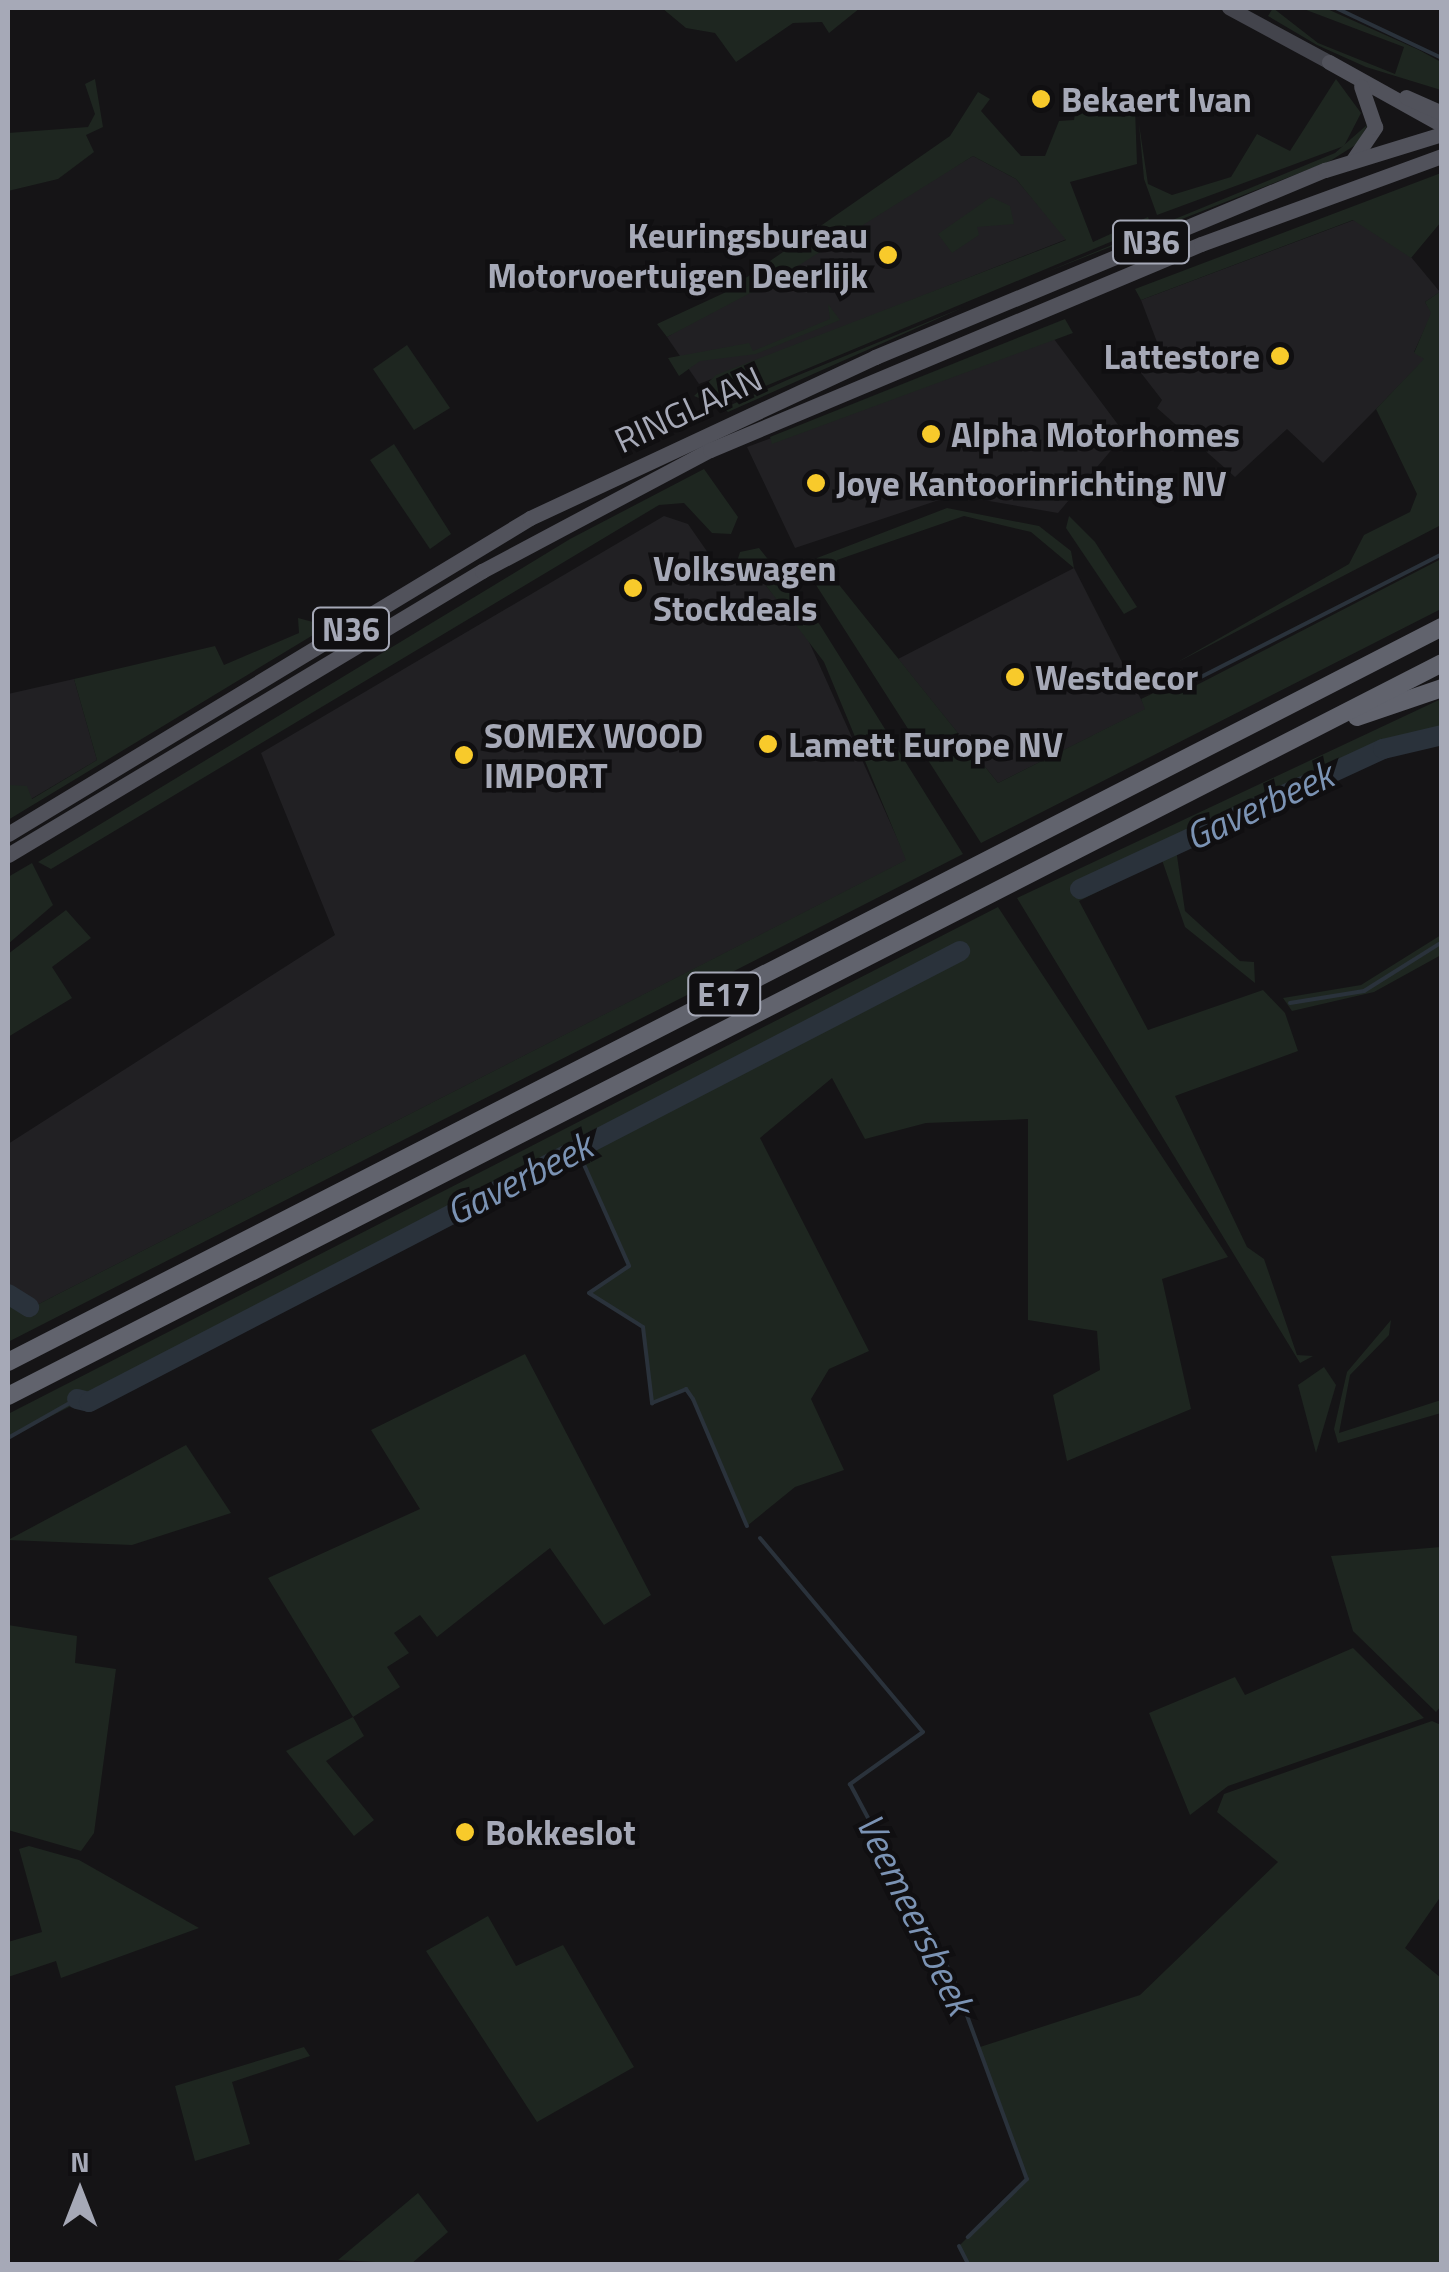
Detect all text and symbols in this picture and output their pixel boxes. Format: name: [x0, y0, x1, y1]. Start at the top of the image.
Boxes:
place label: Bekaert Ivan: [1061, 78, 1252, 120]
marker: Bekaert Ivan: [1030, 88, 1052, 110]
place label: Keuringsbureau Motorvoertuigen Deerlijk: [487, 214, 868, 296]
road number: N36: [1111, 215, 1191, 269]
marker: Keuringsbureau Motorvoertuigen Deerlijk: [877, 244, 899, 266]
place label: Lattestore: [1104, 335, 1260, 377]
marker: Lattestore: [1269, 345, 1291, 367]
street label: RINGLAAN: [608, 357, 768, 461]
place label: Alpha Motorhomes: [951, 413, 1240, 455]
marker: Alpha Motorhomes: [920, 423, 942, 445]
place label: Joye Kantoorinrichting NV: [836, 462, 1227, 504]
marker: Joye Kantoorinrichting NV: [805, 472, 827, 494]
place label: Volkswagen Stockdeals: [653, 547, 837, 629]
marker: Volkswagen Stockdeals: [622, 577, 644, 599]
road number: N36: [311, 602, 391, 656]
place label: Westdecor: [1035, 656, 1198, 698]
marker: Westdecor: [1004, 666, 1026, 688]
place label: SOMEX WOOD IMPORT: [484, 714, 703, 796]
place label: Lamett Europe NV: [788, 723, 1063, 765]
marker: Lamett Europe NV: [757, 733, 779, 755]
marker: SOMEX WOOD IMPORT: [453, 744, 475, 766]
water label: Gaverbeek: [1178, 752, 1340, 860]
road number: E17: [686, 967, 762, 1021]
water label: Gaverbeek: [438, 1123, 600, 1235]
water label: Veemeersbeek: [847, 1806, 983, 2022]
place label: Bokkeslot: [485, 1811, 636, 1853]
marker: Bokkeslot: [454, 1821, 476, 1843]
text: N: [70, 2140, 90, 2183]
north arrow: [30, 2142, 130, 2242]

